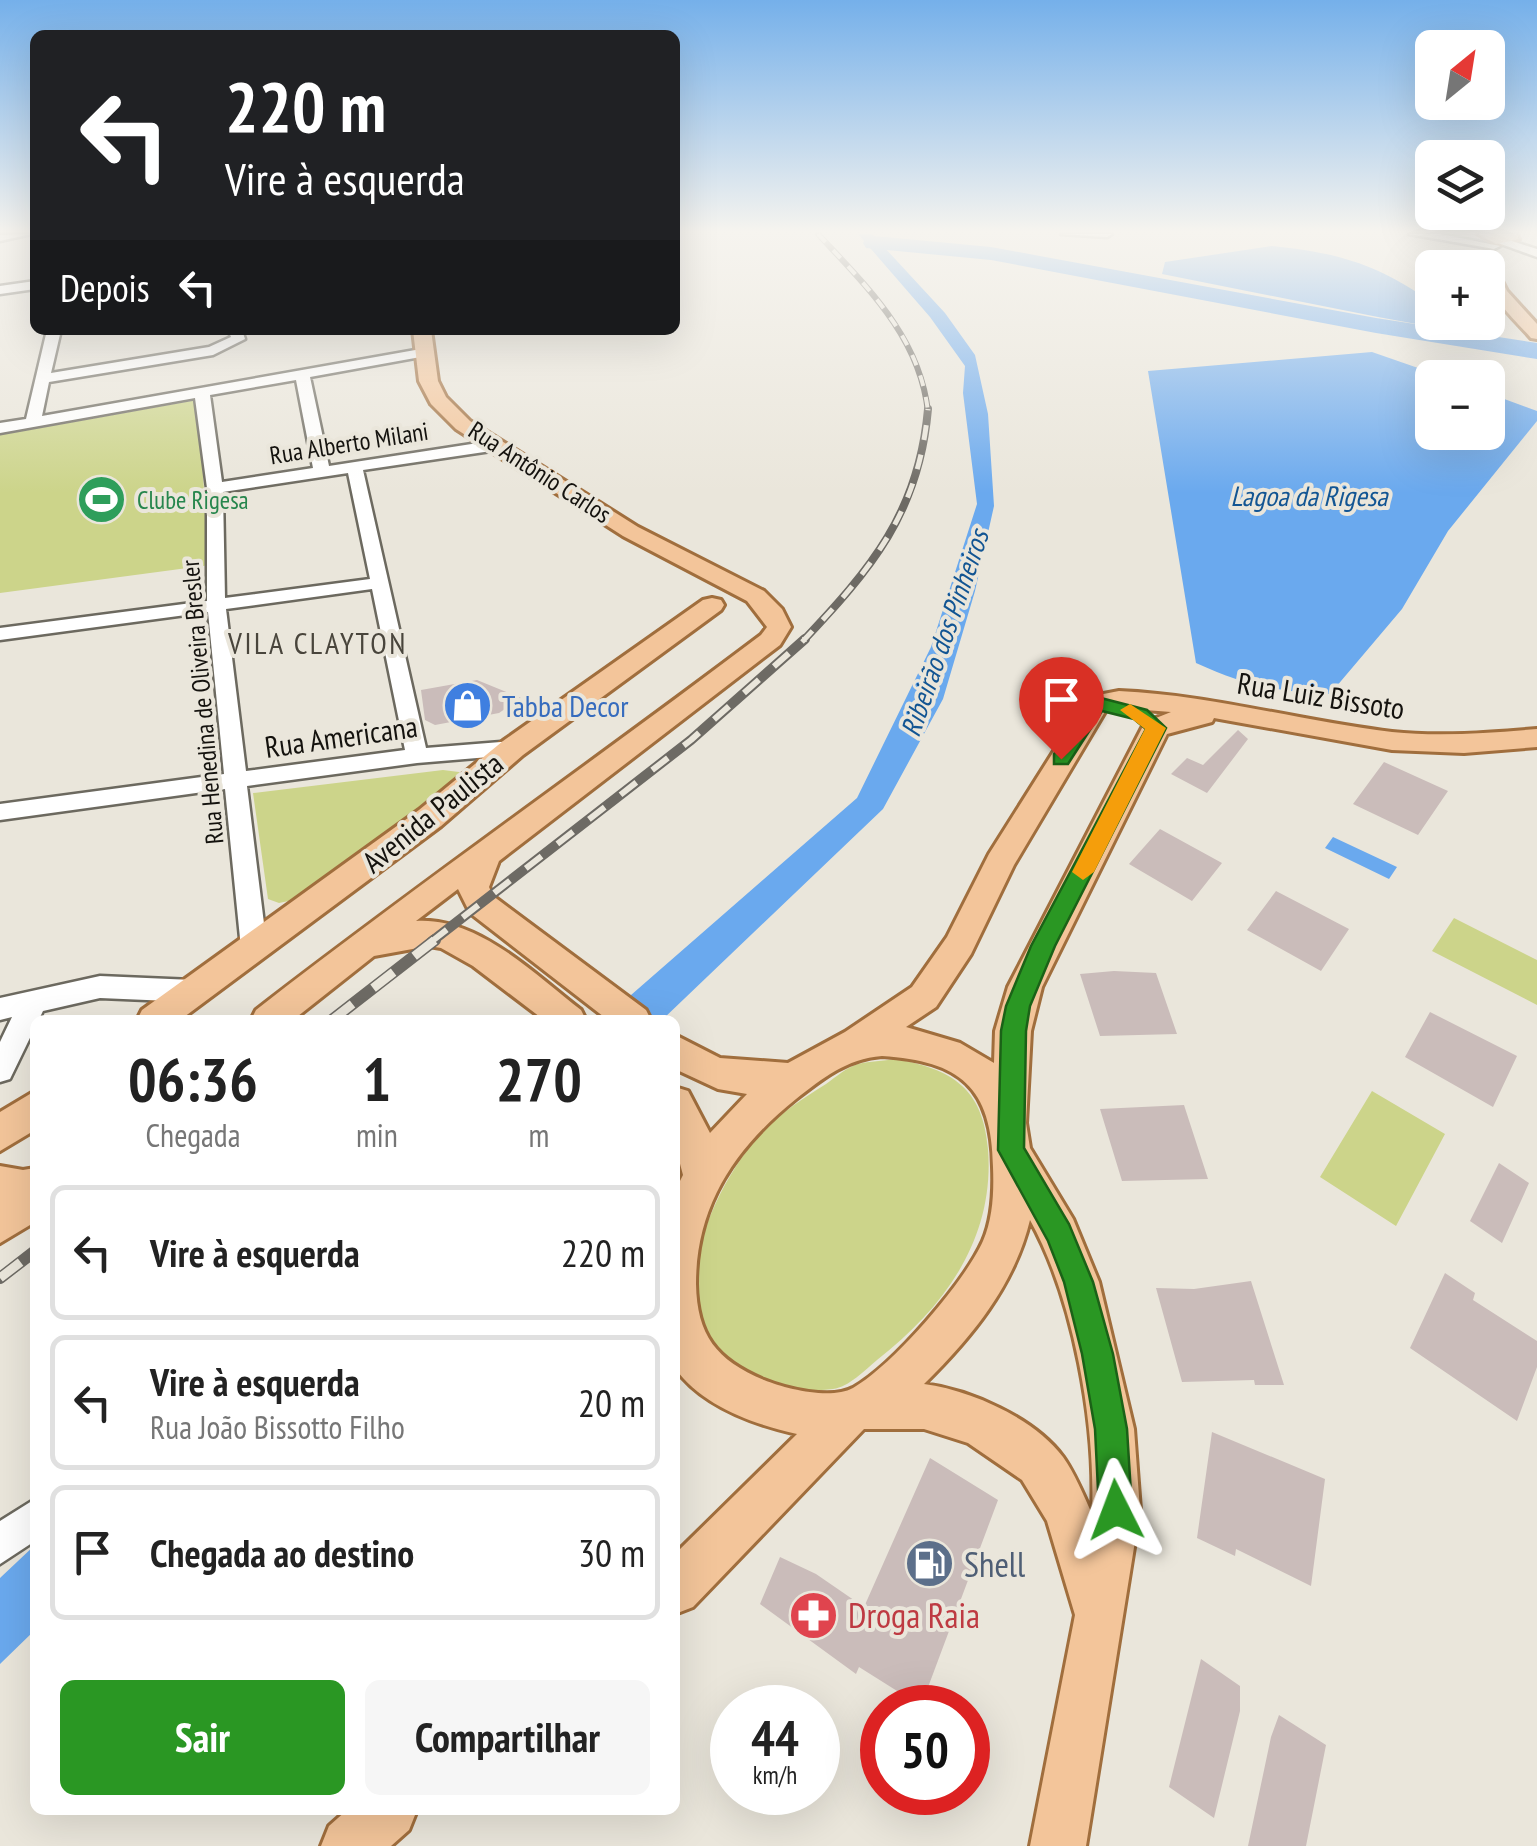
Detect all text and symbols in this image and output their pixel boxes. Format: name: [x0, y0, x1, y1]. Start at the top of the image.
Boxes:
north arrow: [1415, 30, 1505, 120]
map controls: [1415, 30, 1505, 450]
text: 220 m: [225, 61, 386, 151]
icon: left: [60, 70, 190, 200]
button: layers: [1415, 140, 1505, 230]
text: Vire à esquerda: [225, 149, 465, 207]
button: +: [1415, 250, 1505, 340]
icon: left: [170, 260, 225, 315]
text: Depois: [60, 263, 150, 312]
button: −: [1415, 360, 1505, 450]
street label: Rua Antônio Carlos: [463, 414, 617, 530]
street label: Rua Alberto Milani: [267, 415, 431, 471]
sports icon: Clube Rigesa: [76, 474, 128, 526]
water label: Lagoa da Rigesa: [1231, 477, 1389, 514]
place label: Clube Rigesa: [137, 484, 249, 516]
water label: Ribeirão dos Pinheiros: [891, 522, 997, 741]
street label: Rua Henedina de Oliveira Bresler: [174, 558, 230, 845]
district label: VILA CLAYTON: [227, 623, 408, 662]
pin: [1019, 657, 1104, 760]
street label: Rua Luiz Bissoto: [1235, 663, 1407, 727]
icon: arrive: [1034, 672, 1089, 727]
shop icon: Tabba Decor: [441, 679, 493, 731]
place label: Tabba Decor: [502, 686, 629, 725]
street label: Rua Americana: [262, 706, 420, 766]
street label: Avenida Paulista: [354, 743, 510, 881]
text: 06:36: [128, 1040, 258, 1118]
text: 1: [363, 1040, 391, 1118]
text: 270: [496, 1040, 582, 1118]
text: Chegada: [145, 1114, 240, 1156]
text: min: [356, 1114, 398, 1156]
text: m: [528, 1114, 549, 1156]
icon: left: [65, 1225, 120, 1280]
text: Vire à esquerda: [150, 1228, 360, 1277]
text: 220 m: [561, 1228, 645, 1277]
text: Vire à esquerda: [150, 1357, 360, 1406]
icon: left: [65, 1375, 120, 1430]
text: 20 m: [578, 1378, 645, 1427]
text: Rua João Bissotto Filho: [150, 1406, 405, 1448]
position arrow: [1064, 1458, 1168, 1562]
icon: arrive: [65, 1525, 120, 1580]
text: Chegada ao destino: [150, 1528, 414, 1577]
text: 30 m: [578, 1528, 645, 1577]
fuel station icon: Shell: [903, 1538, 955, 1590]
place label: Shell: [964, 1541, 1025, 1587]
pharmacy icon: Droga Raia: [787, 1589, 839, 1641]
place label: Droga Raia: [848, 1592, 980, 1638]
button: Sair: [60, 1680, 345, 1795]
button: Compartilhar: [365, 1680, 650, 1795]
speed limit sign: 50: [860, 1685, 990, 1815]
text: 44: [751, 1705, 799, 1770]
text: km/h: [753, 1759, 797, 1791]

